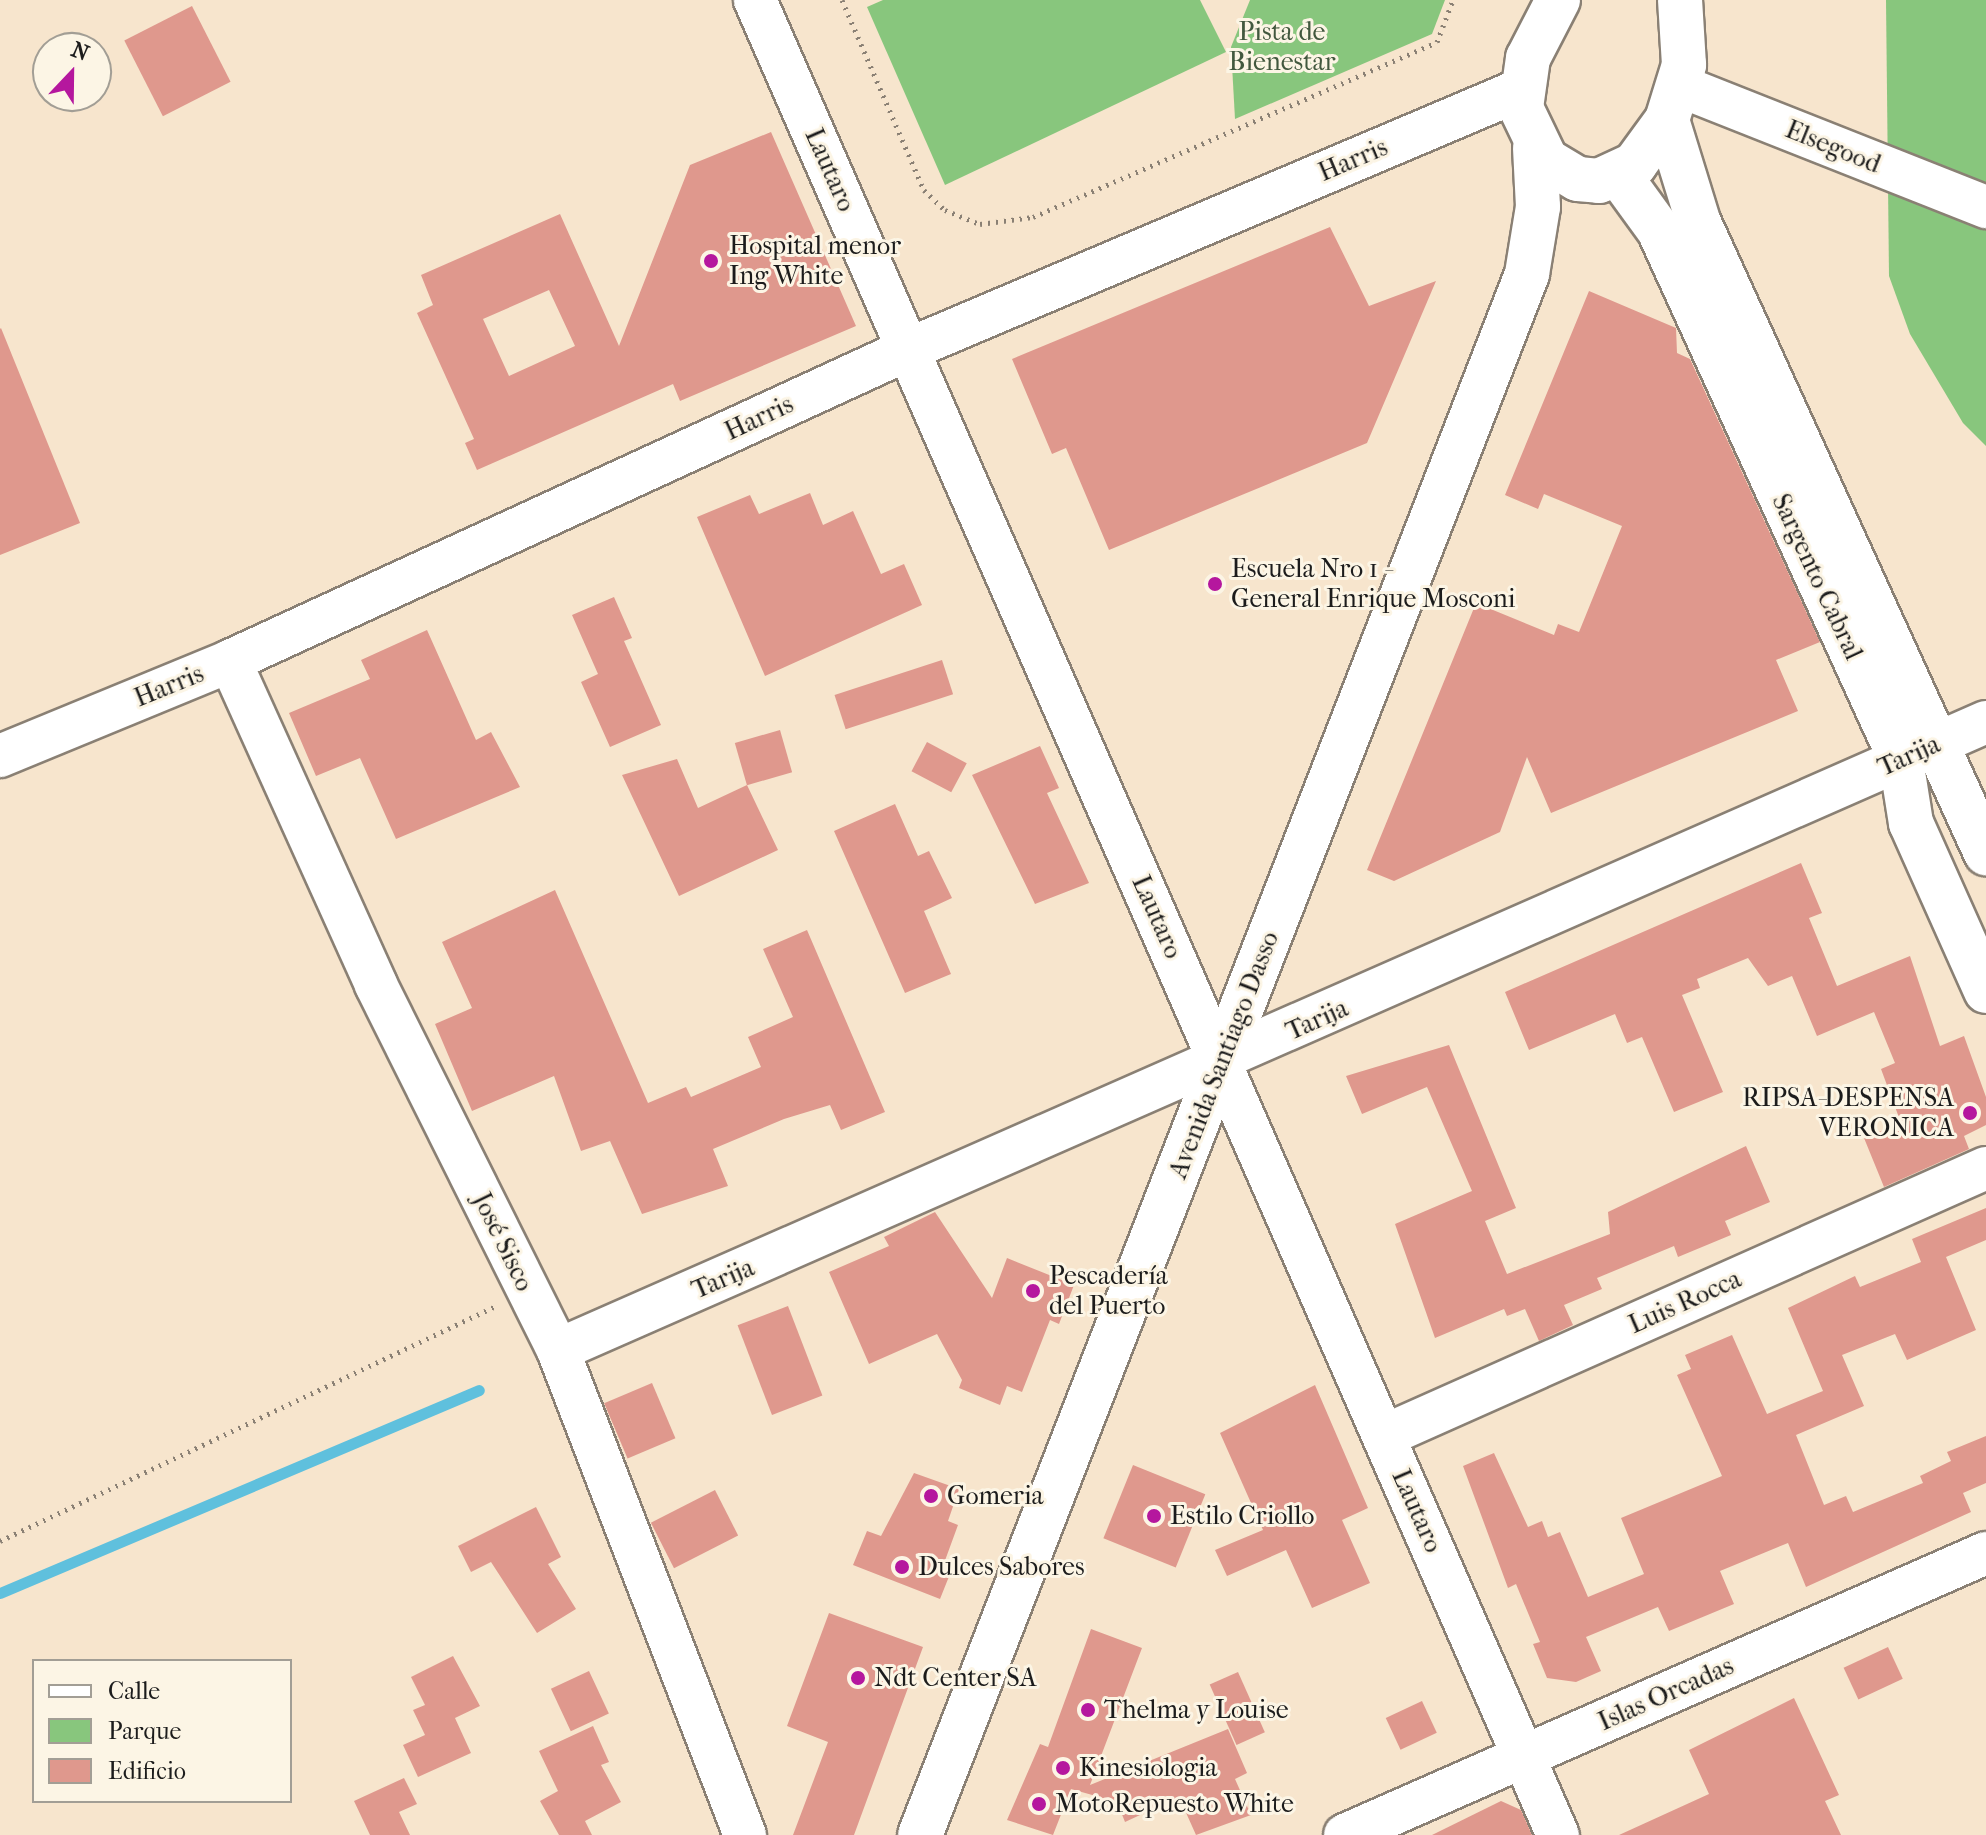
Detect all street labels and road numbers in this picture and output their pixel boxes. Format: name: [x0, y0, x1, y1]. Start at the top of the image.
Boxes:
street label: Elsegood: [1781, 114, 1885, 180]
street label: Lautaro: [798, 124, 862, 216]
street label: Harris: [1314, 132, 1392, 188]
street label: Harris: [720, 389, 798, 447]
street label: Sargento Cabral: [1765, 489, 1869, 665]
street label: Harris: [130, 658, 208, 714]
street label: Tarija: [1873, 729, 1945, 783]
street label: Lautaro: [1125, 871, 1189, 963]
street label: Avenida Santiago Dasso: [1162, 927, 1286, 1183]
street label: Tarija: [1281, 993, 1353, 1047]
street label: José Sisco: [466, 1188, 540, 1296]
street label: Tarija: [687, 1252, 759, 1306]
street label: Luis Rocca: [1624, 1263, 1746, 1341]
street label: Lautaro: [1385, 1465, 1449, 1557]
street label: Islas Orcadas: [1593, 1650, 1739, 1738]

